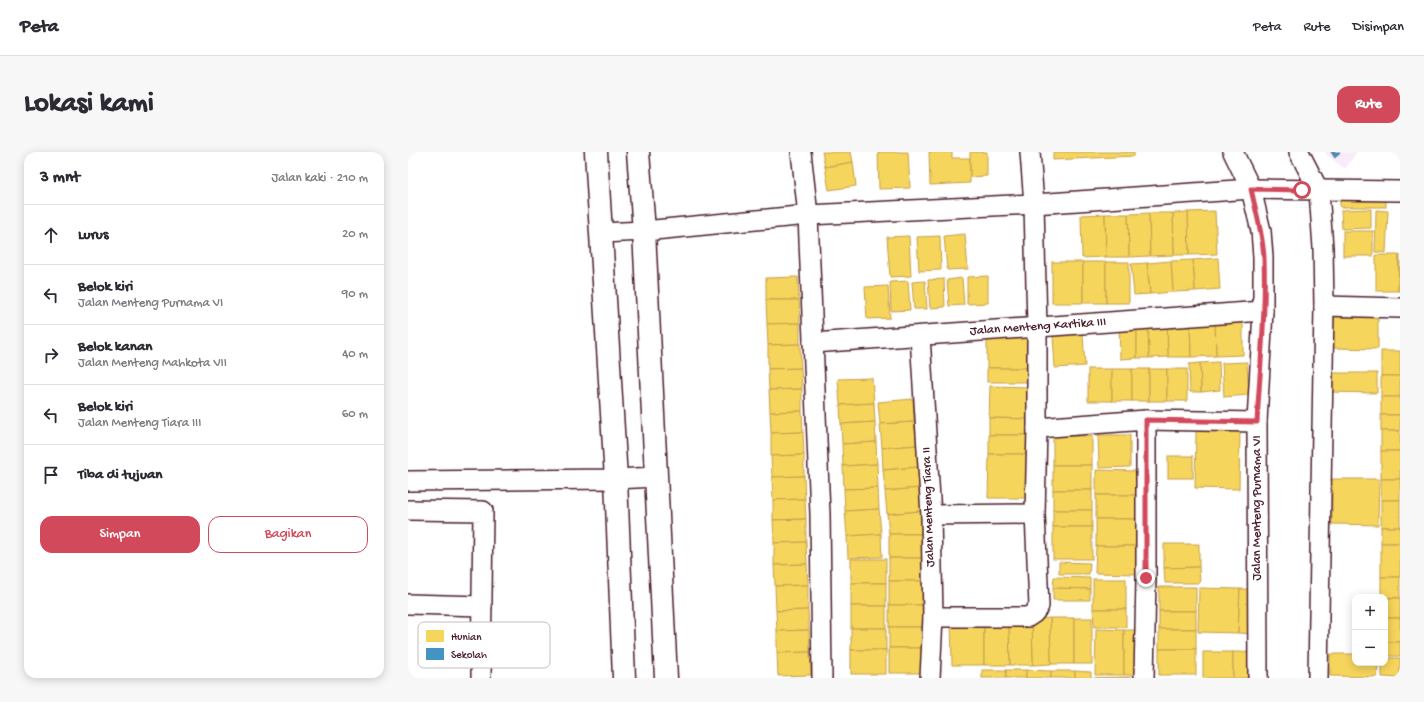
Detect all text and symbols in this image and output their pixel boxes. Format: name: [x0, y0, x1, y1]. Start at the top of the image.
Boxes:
text: Peta: [20, 16, 59, 39]
text: Peta: [1253, 19, 1282, 36]
text: Rute: [1304, 19, 1330, 36]
text: Disimpan: [1352, 19, 1404, 36]
button: Rute: [1337, 86, 1400, 123]
text: Lokasi kami: [24, 88, 154, 121]
text: 3 mnt: [40, 168, 80, 188]
text: Jalan kaki · 210 m: [271, 171, 368, 186]
route start: [1293, 181, 1311, 199]
icon: ahead: [40, 224, 62, 246]
text: Lurus: [78, 226, 108, 244]
text: 20 m: [342, 227, 368, 242]
text: Belok kiri: [78, 278, 133, 296]
icon: left: [40, 284, 62, 306]
text: 90 m: [342, 287, 368, 302]
text: Jalan Menteng Purnama VI: [78, 296, 223, 311]
street label: Jalan Menteng Kartika III: [969, 315, 1107, 339]
text: Belok kanan: [78, 338, 152, 356]
icon: right: [40, 344, 62, 366]
text: 40 m: [342, 347, 368, 362]
text: Jalan Menteng Mahkota VII: [78, 356, 227, 371]
text: Belok kiri: [78, 398, 133, 416]
icon: left: [40, 404, 62, 426]
text: 60 m: [342, 407, 368, 422]
text: Jalan Menteng Tiara III: [78, 416, 201, 431]
street label: Jalan Menteng Purnama VI: [1250, 435, 1265, 581]
street label: Jalan Menteng Tiara II: [919, 447, 939, 567]
icon: arrive: [40, 464, 62, 486]
text: Tiba di tujuan: [78, 466, 162, 484]
button: Simpan: [40, 516, 200, 553]
button: Bagikan: [208, 516, 368, 553]
route end: [1137, 569, 1155, 587]
map controls: [1352, 594, 1388, 666]
button: +: [1352, 594, 1388, 630]
legend: [418, 622, 550, 668]
button: −: [1352, 630, 1388, 666]
text: Hunian: [451, 632, 482, 644]
text: Sekolah: [451, 650, 487, 662]

